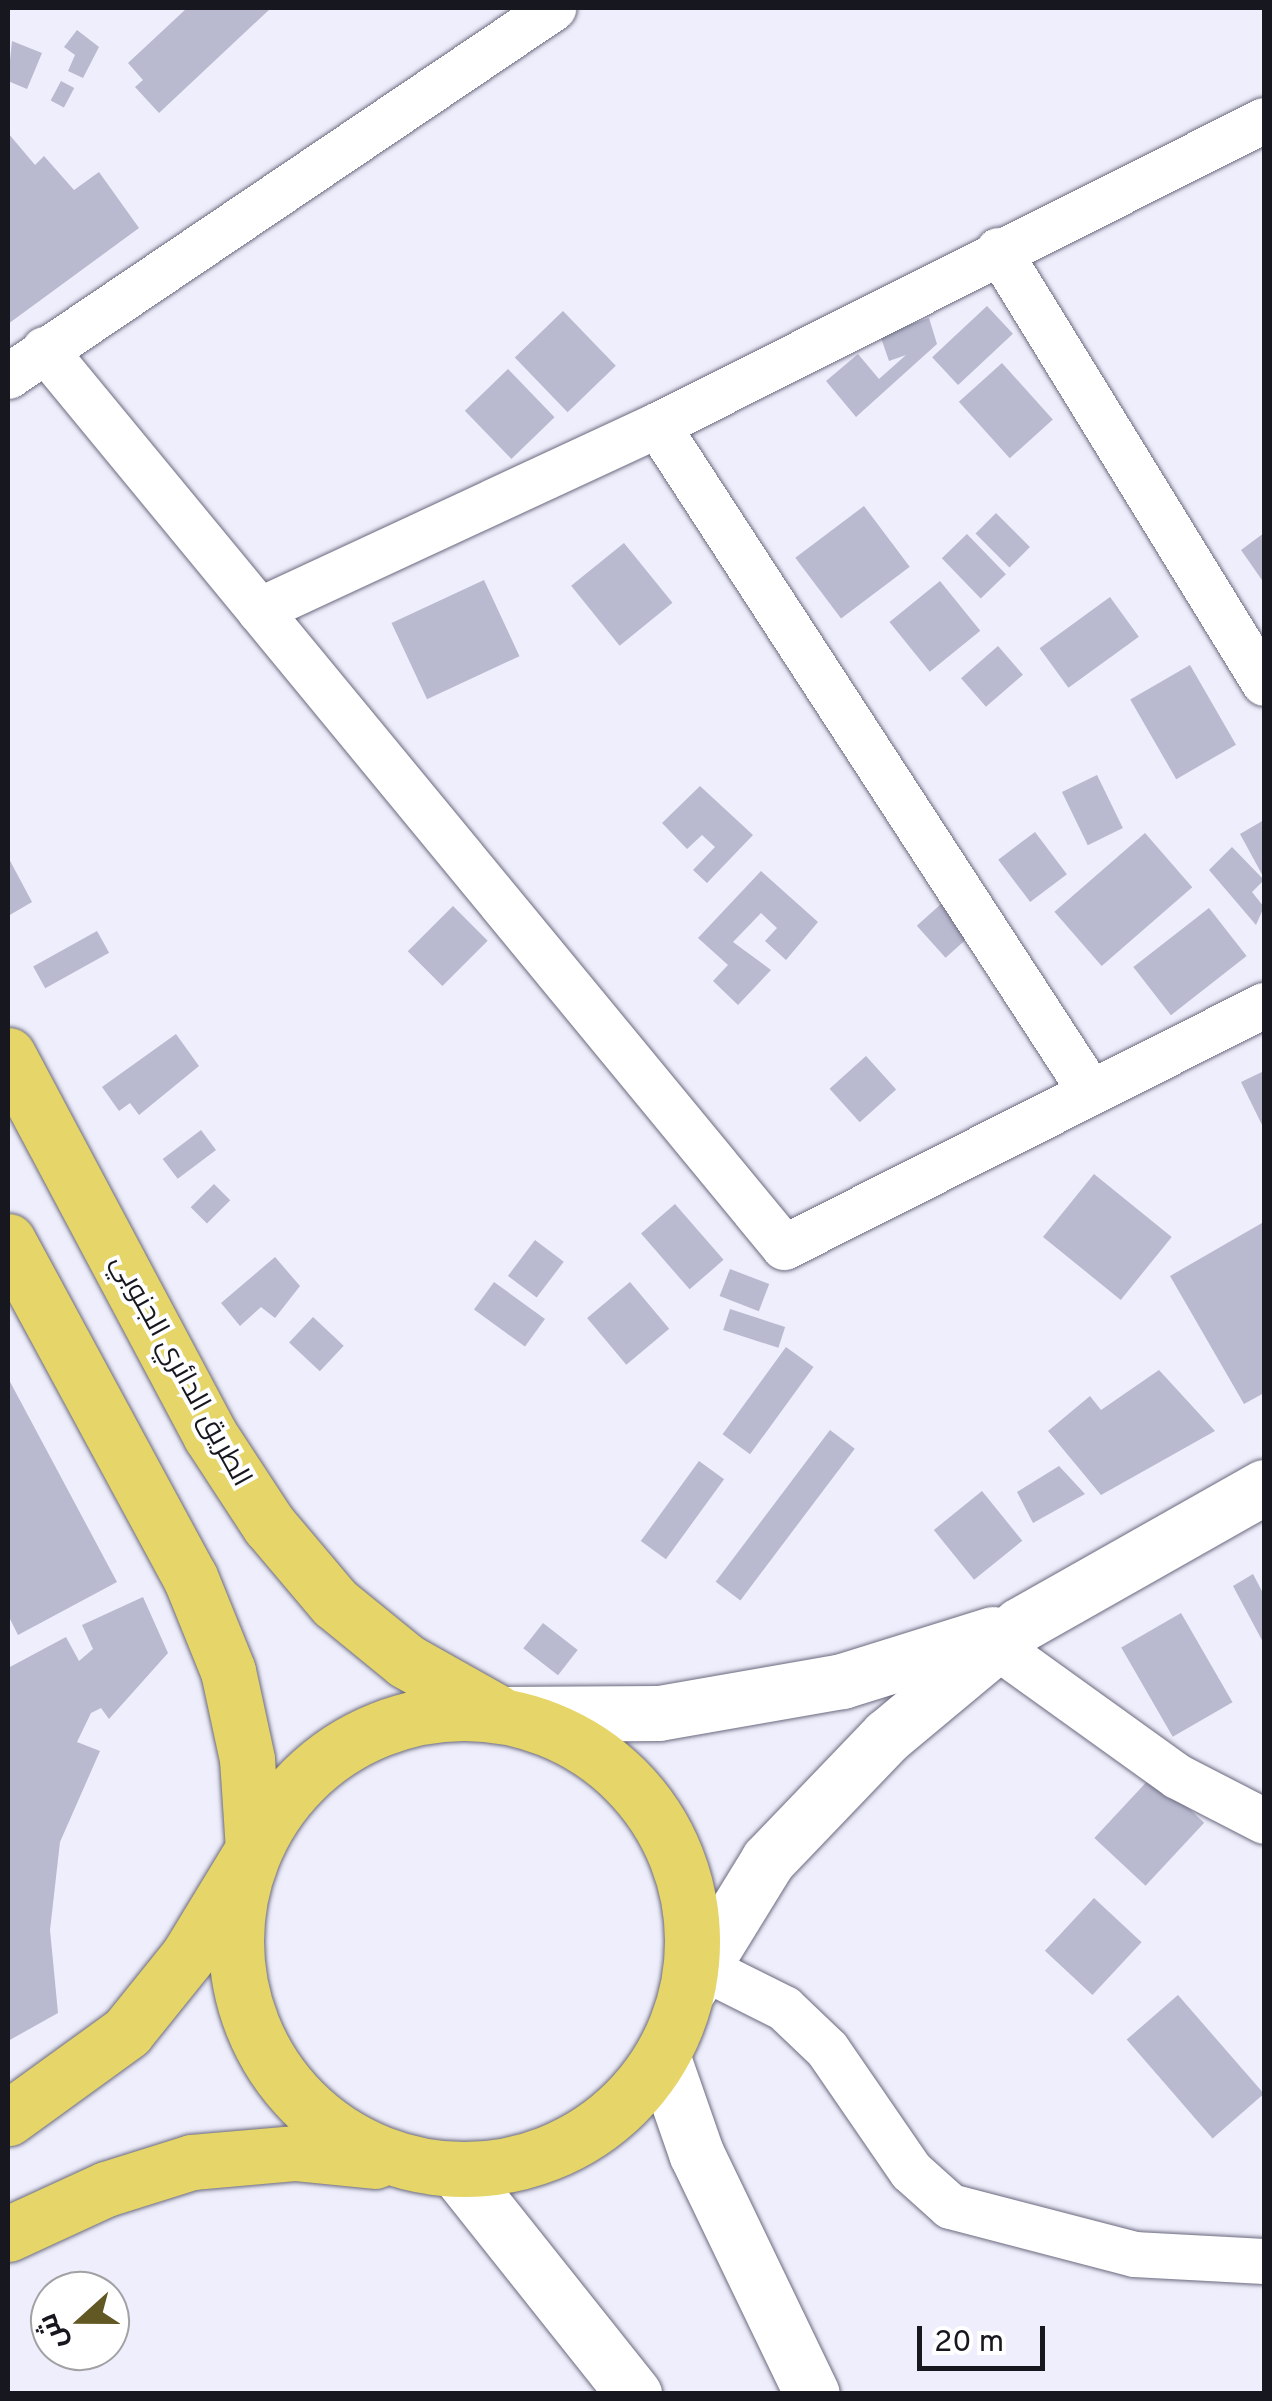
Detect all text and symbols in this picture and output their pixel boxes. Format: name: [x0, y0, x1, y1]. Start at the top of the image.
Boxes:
street label: الطريق الدائري الجنوبي: [102, 1249, 258, 1493]
north arrow: [30, 2271, 130, 2371]
scale bar: [922, 2306, 1050, 2368]
text: ش: [31, 2308, 77, 2354]
text: 20 m: [934, 2325, 1004, 2362]

